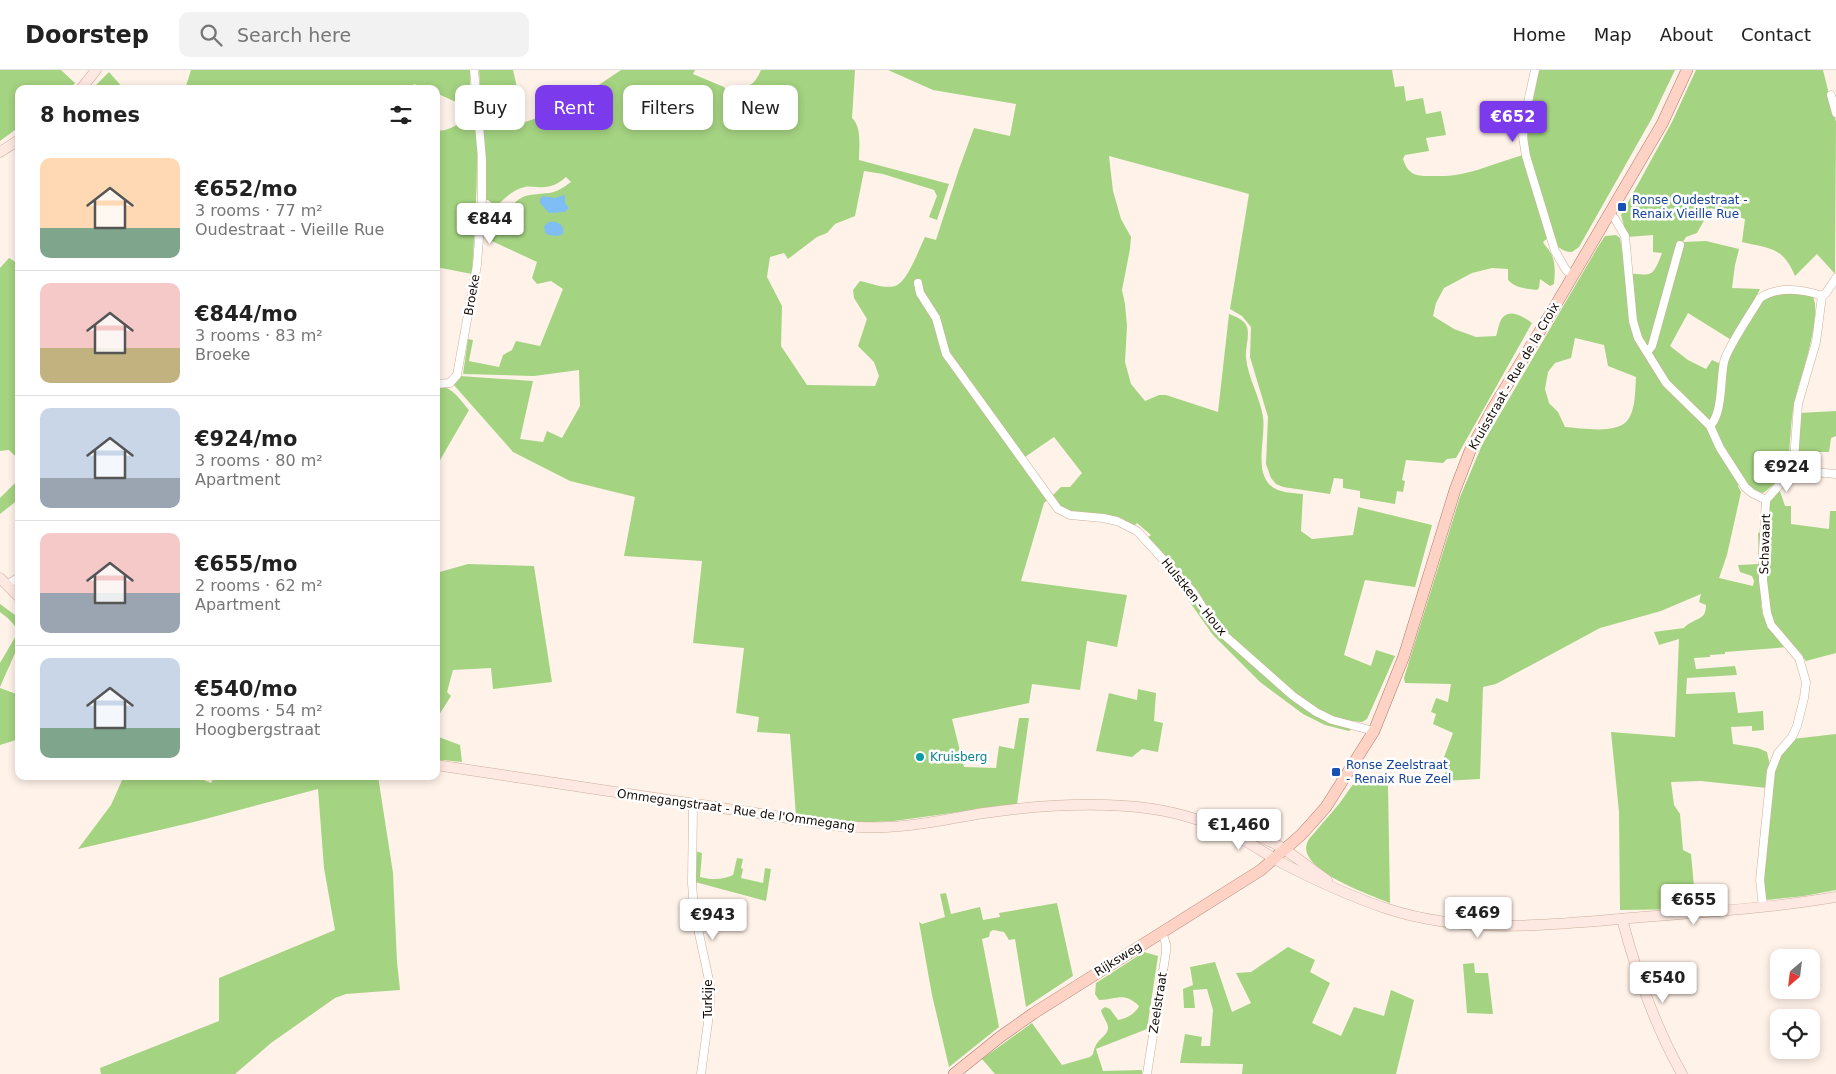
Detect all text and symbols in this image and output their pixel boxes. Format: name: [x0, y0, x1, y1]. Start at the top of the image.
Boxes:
search box: [179, 12, 529, 57]
text: Doorstep: [25, 21, 149, 49]
icon: search: [197, 21, 225, 49]
text: Search here: [237, 24, 351, 46]
text: Home: [1513, 24, 1566, 45]
text: Map: [1594, 24, 1632, 45]
text: About: [1660, 24, 1713, 45]
text: Contact: [1741, 24, 1811, 45]
chip: Buy: [455, 85, 525, 130]
chip: Rent: [535, 85, 613, 130]
chip: Filters: [623, 85, 713, 130]
chip: New: [723, 85, 798, 130]
pin: €652: [1483, 100, 1543, 143]
icon: filters: [387, 101, 415, 129]
text: 8 homes: [40, 103, 140, 127]
text: €652: [1491, 107, 1535, 126]
text: €652/mo: [195, 177, 297, 201]
icon: home: [80, 178, 140, 238]
place label: Ronse Oudestraat - Renaix Vieille Rue: [1632, 193, 1748, 221]
text: 3 rooms · 77 m²: [195, 201, 323, 220]
marker: Ronse Oudestraat - Renaix Vieille Rue: [1616, 201, 1628, 213]
pin: €844: [460, 202, 520, 245]
text: €844: [468, 209, 512, 228]
text: Oudestraat - Vieille Rue: [195, 220, 384, 239]
street label: Broeke: [462, 273, 482, 317]
street label: Kruisstraat - Rue de la Croix: [1466, 300, 1562, 452]
text: €844/mo: [195, 302, 297, 326]
icon: home: [80, 303, 140, 363]
text: 3 rooms · 83 m²: [195, 326, 323, 345]
text: Broeke: [195, 345, 250, 364]
text: €924/mo: [195, 427, 297, 451]
icon: home: [80, 428, 140, 488]
pin: €924: [1757, 450, 1817, 493]
text: 3 rooms · 80 m²: [195, 451, 323, 470]
text: €924: [1765, 457, 1809, 476]
text: Apartment: [195, 470, 281, 489]
street label: Schavaart: [1757, 513, 1773, 575]
text: €655/mo: [195, 552, 297, 576]
icon: home: [80, 553, 140, 613]
street label: Hulstken - Houx: [1159, 555, 1229, 639]
text: 2 rooms · 62 m²: [195, 576, 323, 595]
text: Apartment: [195, 595, 281, 614]
text: €540/mo: [195, 677, 297, 701]
icon: home: [80, 678, 140, 738]
text: 2 rooms · 54 m²: [195, 701, 323, 720]
text: Hoogbergstraat: [195, 720, 320, 739]
place label: Kruisberg: [930, 750, 987, 764]
marker: Kruisberg: [914, 751, 926, 763]
place label: Ronse Zeelstraat - Renaix Rue Zeel: [1346, 758, 1451, 786]
marker: Ronse Zeelstraat - Renaix Rue Zeel: [1330, 766, 1342, 778]
street label: Ommegangstraat - Rue de l'Ommegang: [616, 786, 856, 834]
pin: €1,460: [1198, 808, 1280, 851]
text: €1,460: [1208, 815, 1270, 834]
pin: €655: [1664, 884, 1724, 926]
text: €655: [1672, 890, 1716, 909]
pin: €469: [1448, 896, 1508, 939]
pin: €943: [683, 898, 743, 941]
text: €469: [1456, 903, 1500, 922]
text: €943: [691, 905, 735, 924]
street label: Rijksweg: [1092, 939, 1144, 979]
north arrow: [1770, 949, 1820, 999]
map controls: [1770, 949, 1820, 1059]
pin: €540: [1633, 962, 1693, 1004]
text: €540: [1641, 968, 1685, 987]
street label: Zeelstraat: [1146, 971, 1170, 1035]
street label: Turkije: [701, 979, 715, 1020]
button: locate: [1770, 1009, 1820, 1059]

